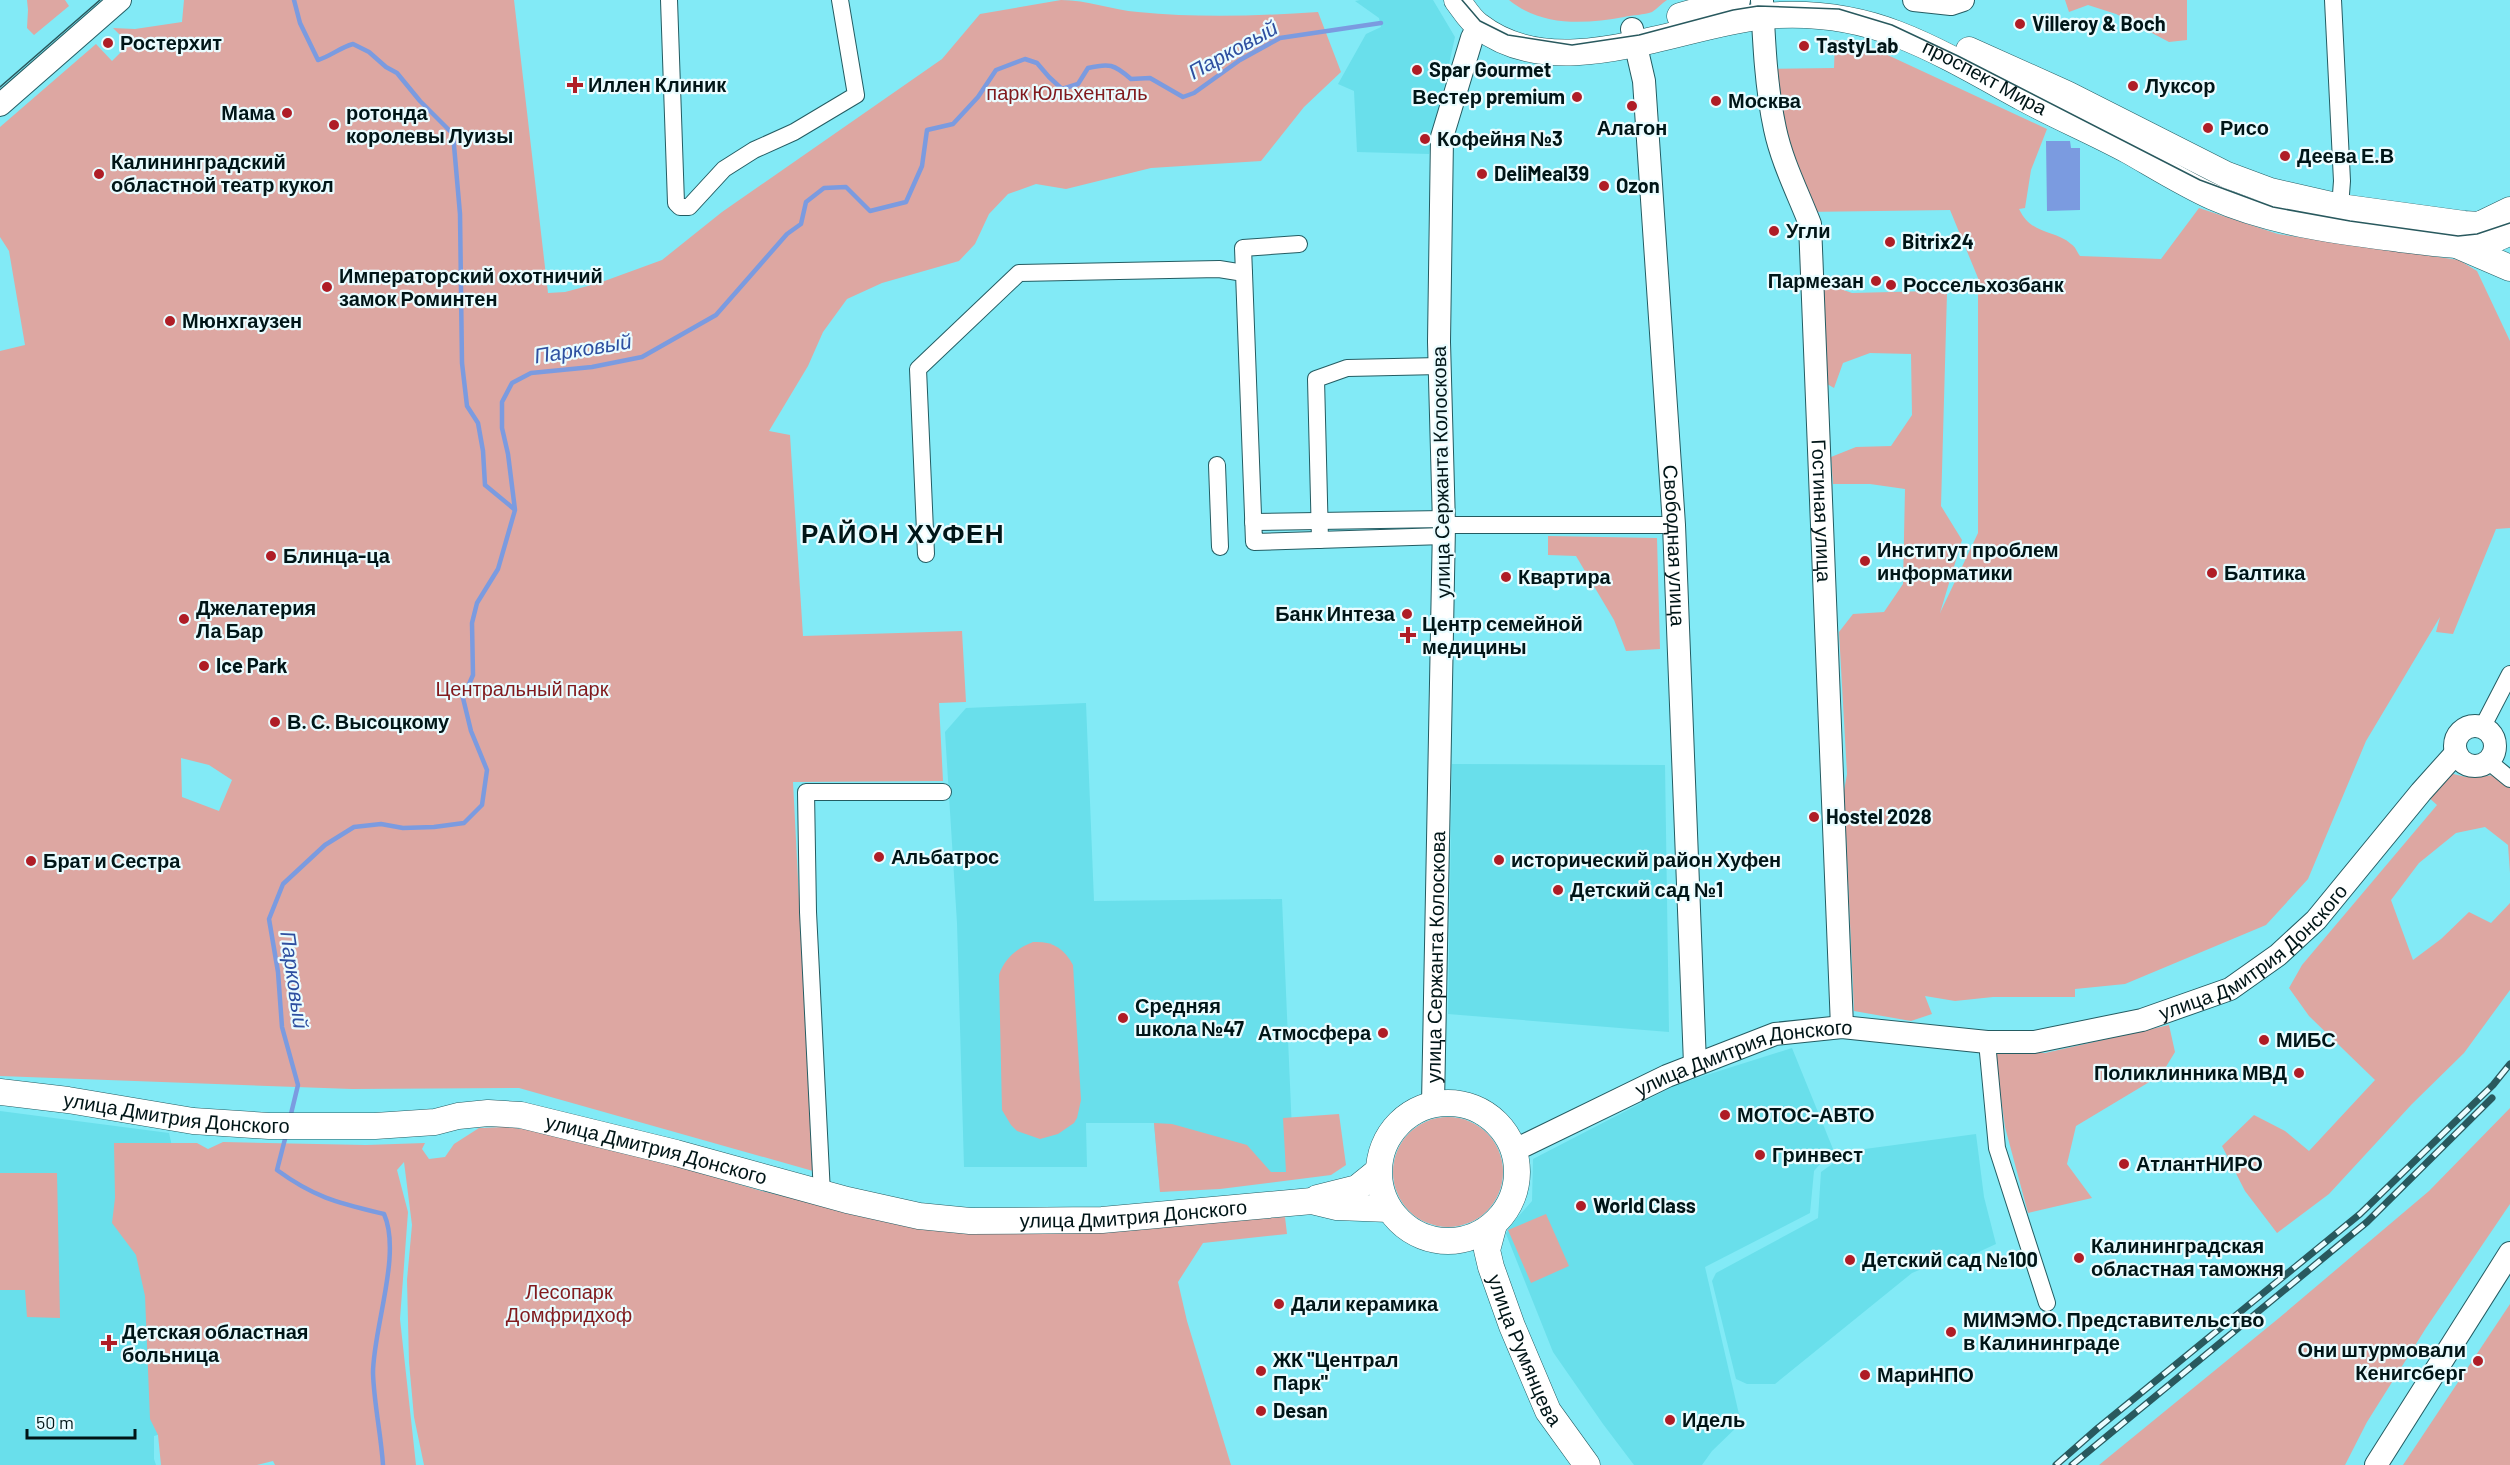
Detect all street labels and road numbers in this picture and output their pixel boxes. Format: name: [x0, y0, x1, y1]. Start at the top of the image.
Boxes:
street label: проспект Мира: [1919, 34, 2052, 120]
street label: улица Сержанта Колоскова: [1426, 345, 1454, 598]
street label: Гостиная улица: [1808, 439, 1837, 583]
street label: Свободная улица: [1659, 464, 1691, 628]
street label: улица Сержанта Колоскова: [1420, 830, 1449, 1083]
street label: улица Дмитрия Донского: [2155, 879, 2352, 1024]
street label: улица Дмитрия Донского: [1631, 1014, 1854, 1101]
street label: улица Дмитрия Донского: [62, 1086, 290, 1137]
street label: улица Дмитрия Донского: [543, 1108, 770, 1188]
street label: улица Дмитрия Донского: [1020, 1194, 1248, 1232]
street label: улица Румянцева: [1484, 1271, 1568, 1431]

